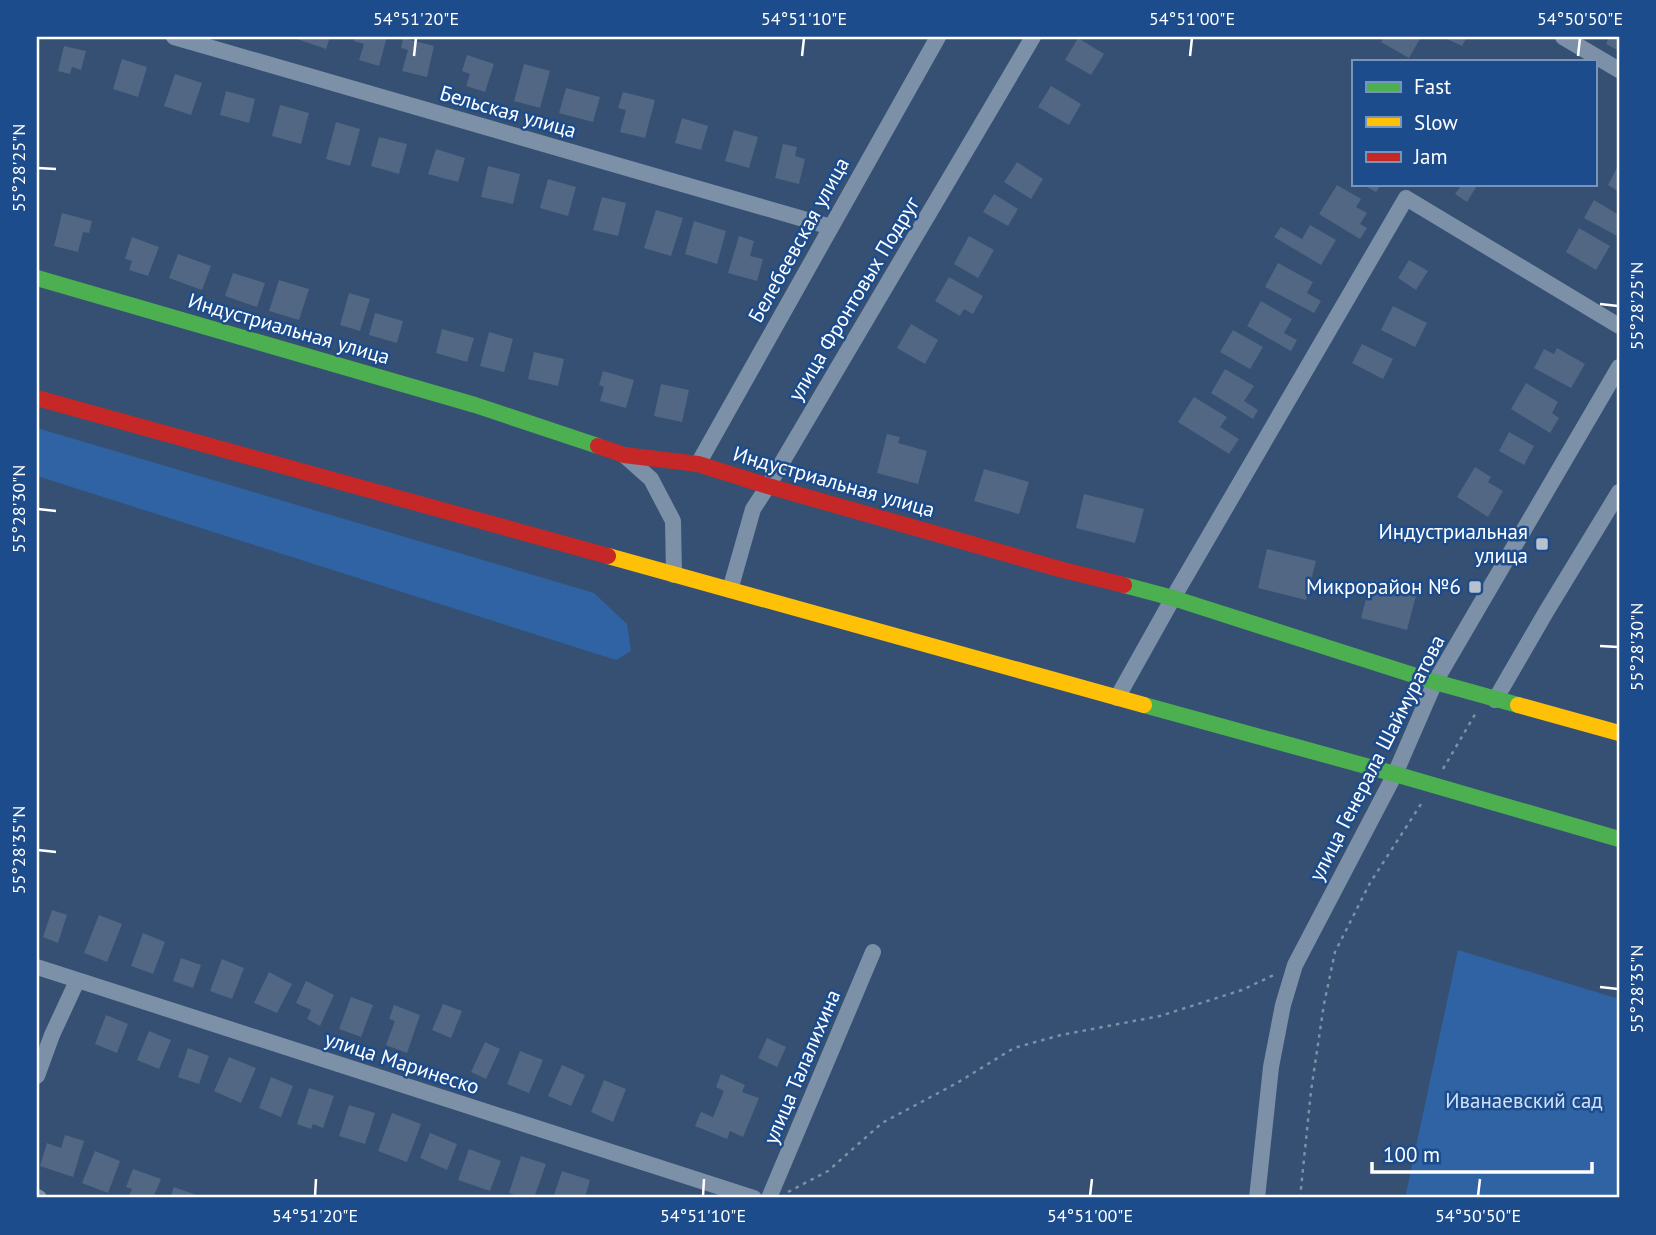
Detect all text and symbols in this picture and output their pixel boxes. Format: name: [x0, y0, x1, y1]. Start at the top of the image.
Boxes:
text: 54°51'20"E: [373, 7, 459, 30]
text: 54°51'10"E: [761, 7, 847, 30]
text: 54°51'00"E: [1149, 7, 1235, 30]
text: 54°50'50"E: [1537, 7, 1623, 30]
legend: [1352, 60, 1596, 186]
text: Fast: [1414, 73, 1451, 100]
street label: Бельская улица: [437, 79, 580, 144]
text: Slow: [1414, 109, 1458, 136]
text: 55°28'25"N: [7, 124, 30, 212]
text: Jam: [1413, 143, 1448, 170]
street label: Белебеевская улица: [742, 152, 855, 327]
street label: улица Фронтовых Подруг: [782, 191, 925, 406]
text: 55°28'25"N: [1625, 262, 1648, 350]
street label: Индустриальная улица: [185, 287, 393, 370]
street label: Индустриальная улица: [730, 440, 938, 523]
text: 55°28'30"N: [7, 465, 30, 553]
place label: Индустриальная улица: [1379, 518, 1528, 569]
marker: Индустриальная улица: [1534, 536, 1550, 552]
place label: Микрорайон №6: [1306, 573, 1461, 600]
marker: Микрорайон №6: [1467, 579, 1483, 595]
text: 55°28'30"N: [1625, 603, 1648, 691]
street label: улица Генерала Шаймуратова: [1303, 630, 1450, 885]
text: 55°28'35"N: [7, 806, 30, 894]
text: 55°28'35"N: [1625, 945, 1648, 1033]
street label: улица Талалихина: [757, 985, 846, 1148]
street label: улица Маринеско: [321, 1025, 483, 1100]
park label: Иванаевский сад: [1445, 1087, 1603, 1114]
scale bar: [1372, 1130, 1593, 1174]
text: 100 m: [1383, 1141, 1440, 1168]
text: 54°51'20"E: [272, 1204, 358, 1227]
text: 54°51'10"E: [660, 1204, 746, 1227]
text: 54°51'00"E: [1047, 1204, 1133, 1227]
text: 54°50'50"E: [1435, 1204, 1521, 1227]

